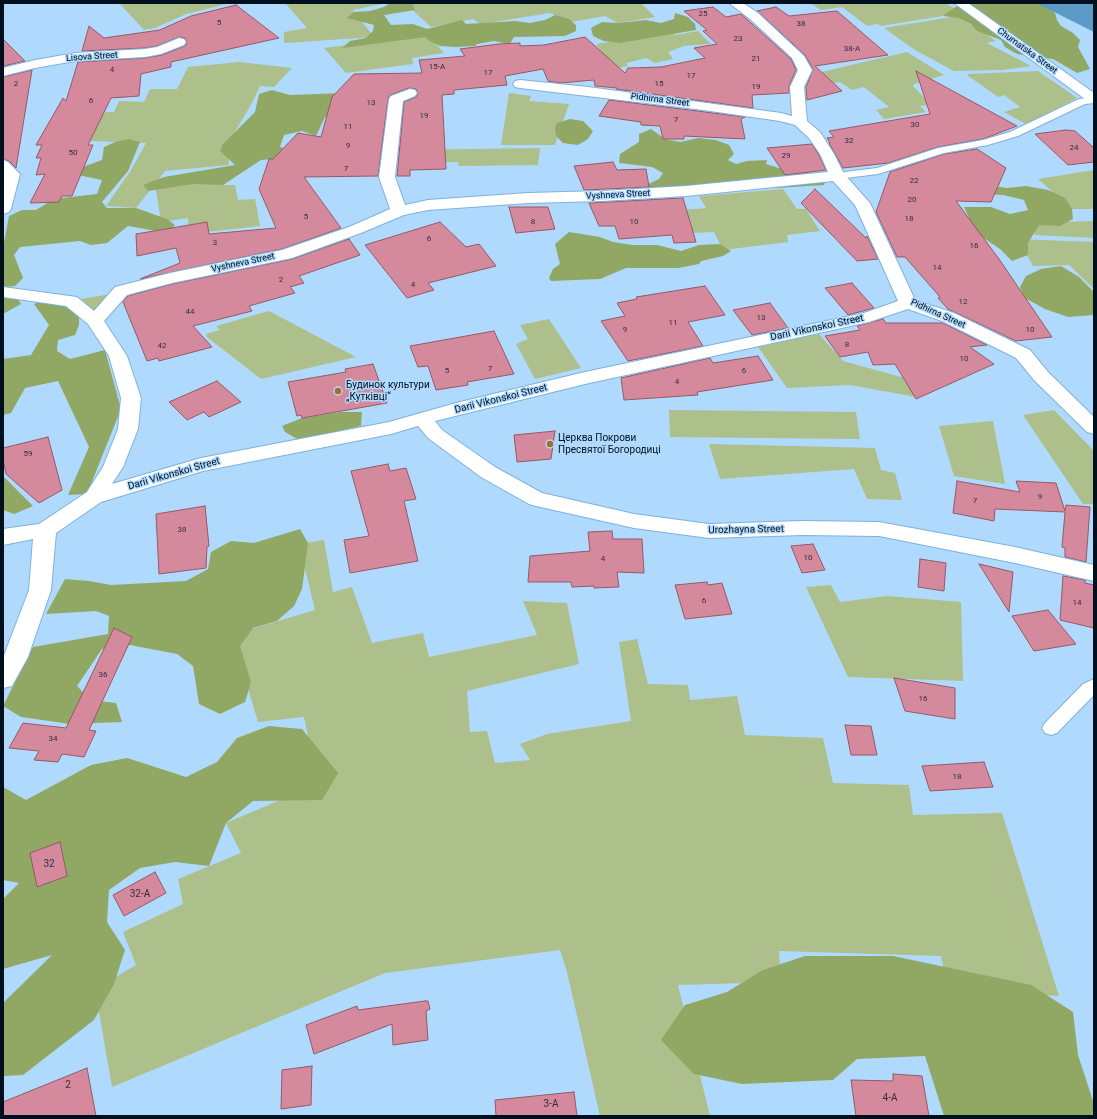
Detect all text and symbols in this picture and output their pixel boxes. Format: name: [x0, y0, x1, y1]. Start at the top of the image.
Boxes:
house number: 25: [699, 9, 707, 19]
house number: 5: [217, 18, 221, 28]
house number: 38: [797, 19, 805, 29]
street label: Chumatska Street: [995, 26, 1059, 76]
house number: 23: [734, 34, 742, 44]
house number: 38-А: [844, 44, 860, 54]
street label: Lisova Street: [66, 50, 118, 64]
house number: 21: [752, 54, 760, 64]
house number: 15-А: [429, 62, 445, 72]
house number: 4: [110, 65, 114, 75]
house number: 17: [484, 68, 492, 78]
house number: 17: [687, 71, 695, 81]
house number: 2: [14, 79, 18, 89]
house number: 15: [655, 79, 663, 89]
house number: 19: [752, 82, 760, 92]
street label: Pidhirna Street: [630, 91, 690, 109]
house number: 6: [89, 96, 93, 106]
house number: 13: [367, 98, 375, 108]
house number: 19: [420, 111, 428, 121]
house number: 7: [674, 115, 678, 125]
house number: 30: [911, 120, 919, 130]
house number: 11: [344, 122, 352, 132]
house number: 32: [845, 136, 853, 146]
house number: 9: [346, 141, 350, 151]
house number: 24: [1070, 143, 1078, 153]
house number: 50: [69, 148, 77, 158]
house number: 29: [782, 151, 790, 161]
house number: 7: [344, 164, 348, 174]
house number: 22: [910, 176, 918, 186]
street label: Vyshneva Street: [586, 188, 650, 202]
house number: 20: [908, 195, 916, 205]
house number: 5: [304, 212, 308, 222]
house number: 18: [905, 214, 913, 224]
house number: 8: [531, 217, 535, 227]
house number: 10: [630, 217, 638, 227]
house number: 6: [427, 234, 431, 244]
house number: 3: [213, 238, 217, 248]
house number: 16: [970, 241, 978, 251]
street label: Vyshneva Street: [210, 251, 276, 275]
house number: 14: [933, 263, 941, 273]
house number: 2: [279, 275, 283, 285]
house number: 4: [411, 280, 415, 290]
street label: Pidhirna Street: [909, 297, 967, 331]
house number: 12: [959, 297, 967, 307]
house number: 44: [186, 307, 194, 317]
street label: Darii Vikonskoi Street: [769, 312, 865, 344]
house number: 13: [757, 313, 765, 323]
house number: 11: [669, 318, 677, 328]
house number: 9: [623, 325, 627, 335]
house number: 10: [1026, 325, 1034, 335]
house number: 8: [845, 340, 849, 350]
house number: 42: [158, 341, 166, 351]
house number: 10: [960, 354, 968, 364]
house number: 7: [488, 364, 492, 374]
house number: 5: [445, 366, 449, 376]
house number: 6: [742, 366, 746, 376]
house number: 4: [675, 377, 679, 387]
place label: Будинок культури „Кутківці“: [346, 379, 430, 402]
street label: Darii Vikonskoi Street: [453, 382, 549, 416]
marker: Будинок культури „Кутківці“: [333, 386, 343, 396]
place label: Церква Покрови Пресвятої Богородиці: [558, 432, 661, 456]
marker: Церква Покрови Пресвятої Богородиці: [545, 439, 555, 449]
house number: 59: [24, 449, 32, 459]
street label: Darii Vikonskoi Street: [127, 455, 221, 493]
house number: 9: [1038, 492, 1042, 502]
house number: 7: [973, 496, 977, 506]
street label: Urozhayna Street: [708, 523, 784, 537]
house number: 38: [178, 525, 186, 535]
house number: 10: [804, 553, 812, 563]
house number: 4: [601, 554, 605, 564]
house number: 6: [702, 596, 706, 606]
house number: 14: [1073, 598, 1081, 608]
house number: 36: [99, 670, 107, 680]
house number: 16: [919, 694, 927, 704]
house number: 34: [49, 734, 57, 744]
house number: 18: [953, 772, 961, 782]
house number: 32: [43, 858, 55, 870]
house number: 32-А: [130, 888, 150, 900]
house number: 2: [65, 1079, 71, 1091]
house number: 4-А: [883, 1092, 897, 1104]
house number: 3-А: [544, 1098, 558, 1110]

